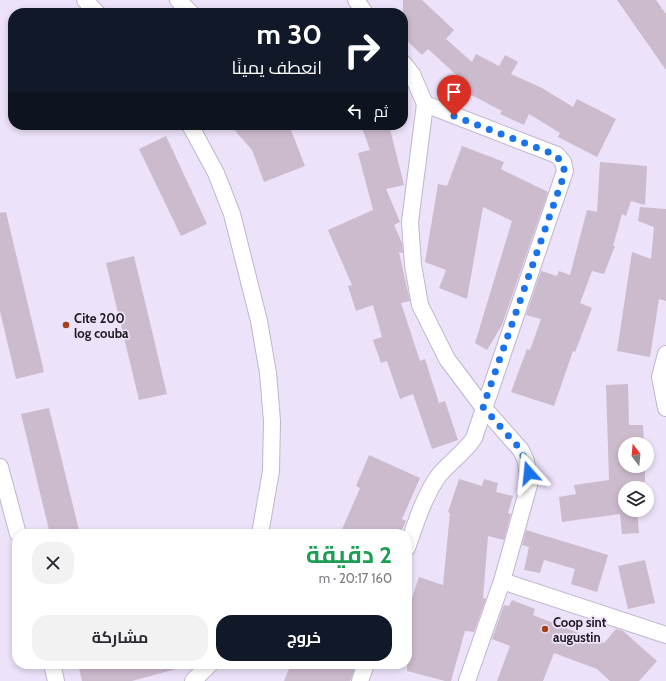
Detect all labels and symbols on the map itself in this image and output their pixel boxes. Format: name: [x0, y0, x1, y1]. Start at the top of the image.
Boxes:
pin: [437, 75, 471, 116]
place label: Cite 200 log couba: [74, 310, 129, 341]
marker: Cite 200 log couba: [61, 320, 71, 330]
north arrow: [618, 437, 654, 473]
position arrow: [508, 452, 550, 494]
place label: Coop sint augustin: [553, 614, 607, 645]
marker: Coop sint augustin: [540, 624, 550, 634]

